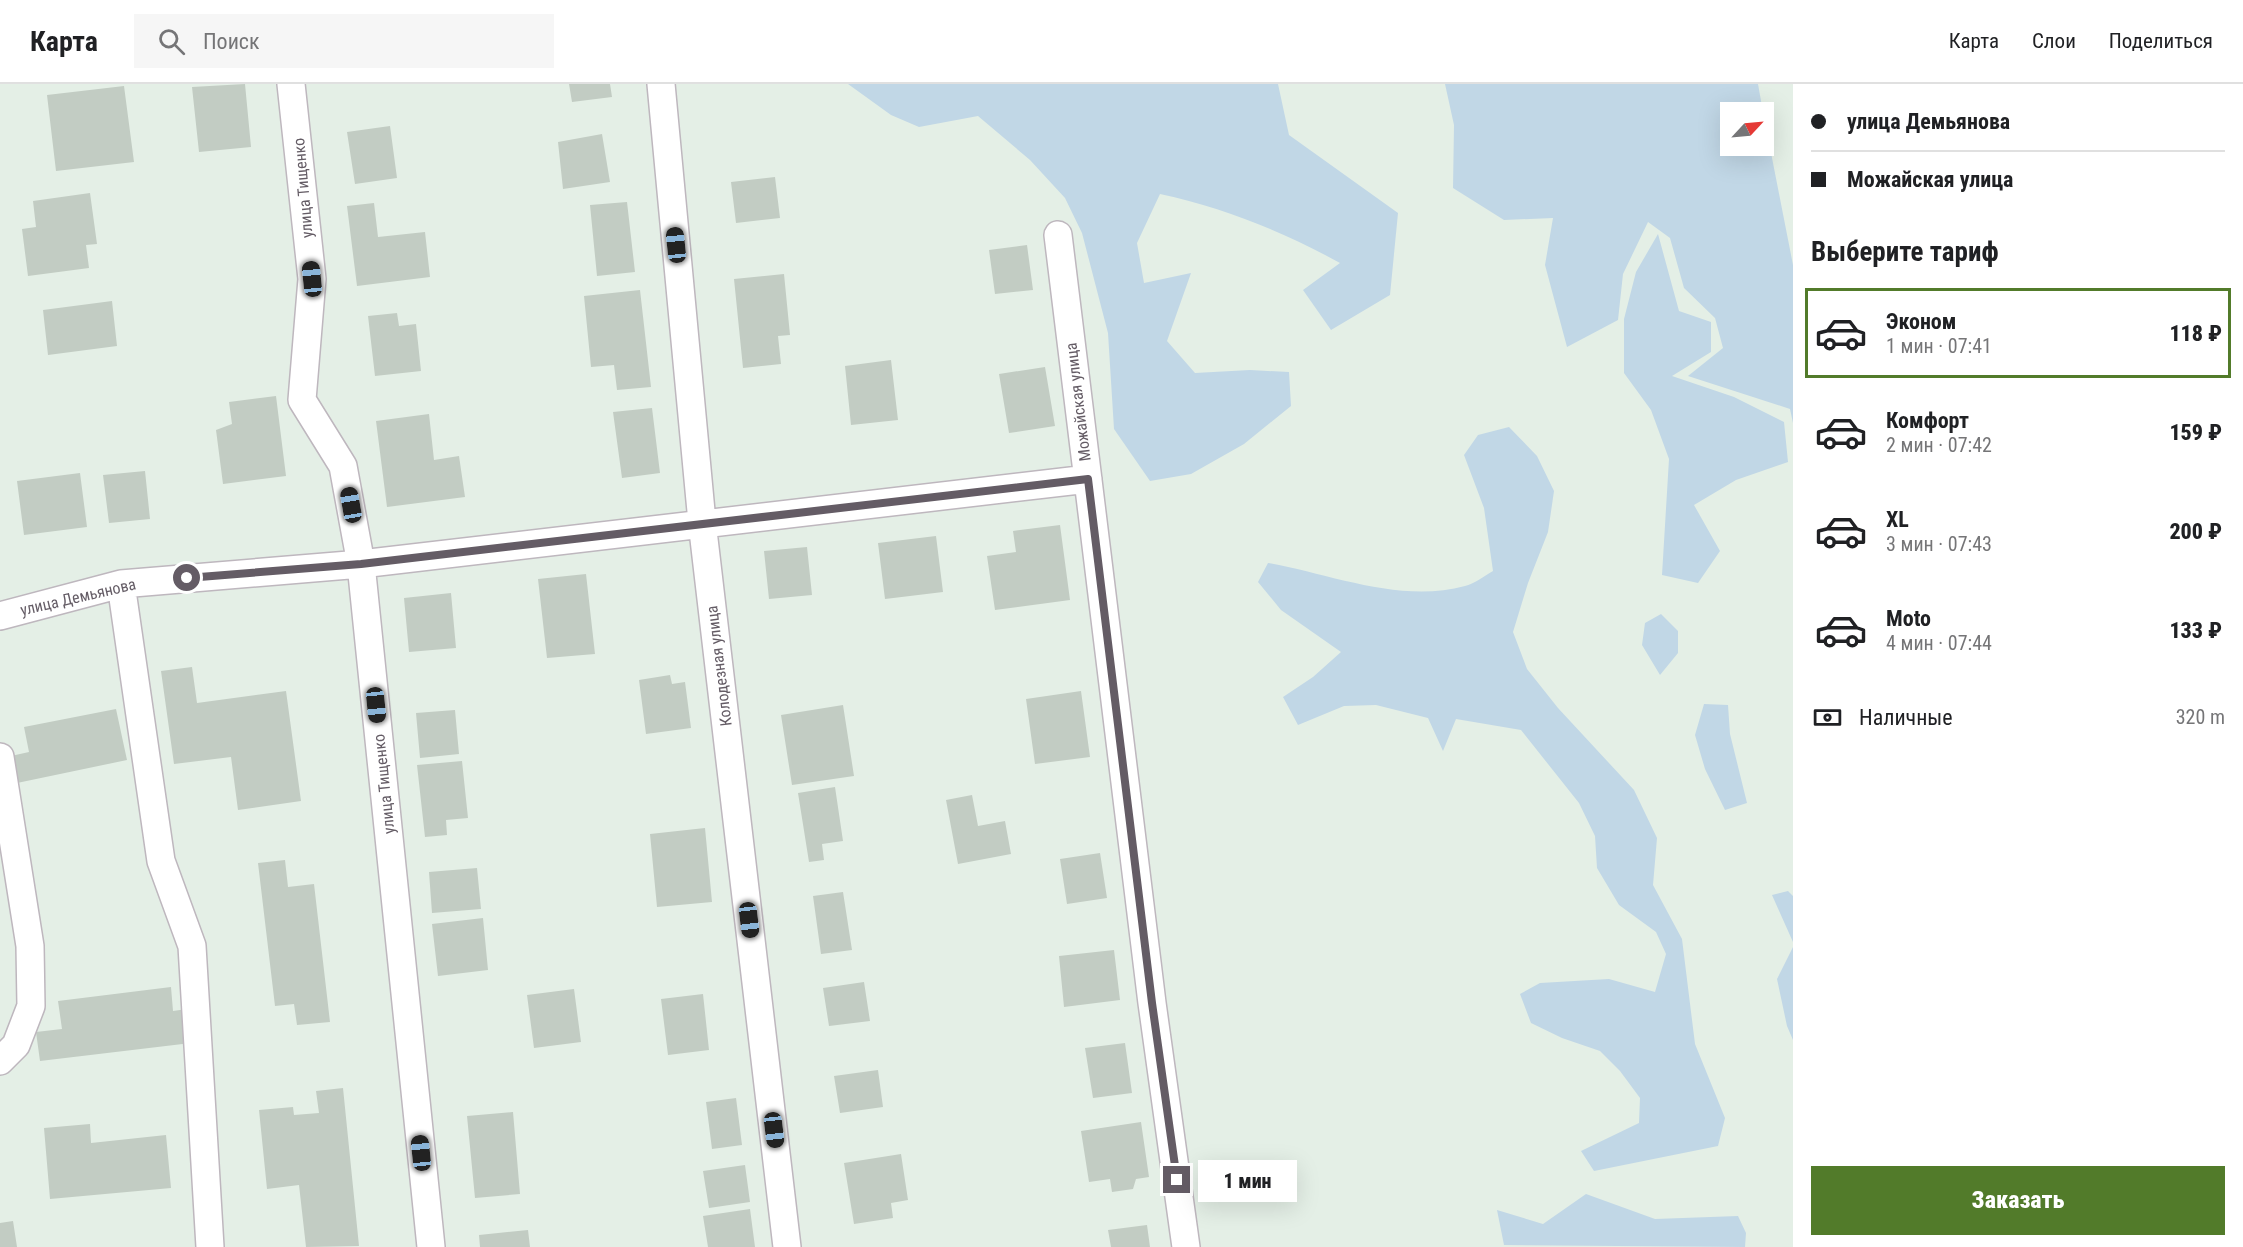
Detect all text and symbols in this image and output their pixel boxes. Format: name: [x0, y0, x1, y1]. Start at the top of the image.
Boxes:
search box: [134, 14, 554, 68]
text: Карта: [30, 25, 98, 58]
icon: search: [155, 25, 188, 58]
text: Поиск: [203, 29, 260, 54]
text: Карта: [1949, 29, 1999, 53]
text: Слои: [2032, 29, 2076, 53]
text: Поделиться: [2109, 29, 2213, 53]
north arrow: [1720, 102, 1774, 156]
map controls: [1720, 102, 1774, 156]
text: улица Демьянова: [1847, 109, 2010, 134]
street label: улица Тищенко: [289, 137, 317, 239]
text: Можайская улица: [1847, 167, 2013, 192]
car: [665, 226, 687, 264]
text: Выберите тариф: [1811, 236, 1999, 268]
car: [301, 260, 323, 298]
icon: car: [1814, 306, 1868, 360]
text: Эконом: [1886, 309, 1956, 334]
text: 118 ₽: [2169, 321, 2222, 346]
text: 1 мин · 07:41: [1886, 334, 1992, 358]
street label: Можайская улица: [1061, 342, 1095, 462]
icon: car: [1814, 405, 1868, 459]
text: Комфорт: [1886, 408, 1969, 433]
text: 159 ₽: [2169, 420, 2222, 445]
text: 2 мин · 07:42: [1886, 433, 1992, 457]
car: [339, 486, 363, 524]
icon: car: [1814, 504, 1868, 558]
text: XL: [1886, 507, 1909, 532]
text: 200 ₽: [2169, 519, 2222, 544]
text: 3 мин · 07:43: [1886, 532, 1992, 556]
route start: [173, 564, 200, 591]
street label: улица Демьянова: [18, 574, 138, 620]
icon: car: [1814, 603, 1868, 657]
street label: Колодезная улица: [702, 605, 736, 727]
text: Moto: [1886, 606, 1931, 631]
text: 133 ₽: [2169, 618, 2222, 643]
text: 4 мин · 07:44: [1886, 631, 1992, 655]
car: [365, 686, 387, 724]
icon: cash: [1811, 701, 1844, 734]
text: Наличные: [1859, 705, 1953, 730]
text: 320 m: [2176, 705, 2225, 729]
street label: улица Тищенко: [369, 733, 399, 835]
car: [738, 901, 760, 939]
car: [763, 1111, 785, 1149]
car: [410, 1134, 432, 1172]
callout: 1 мин: [1198, 1159, 1297, 1201]
route end: [1163, 1166, 1190, 1193]
button: Заказать: [1811, 1166, 2225, 1235]
text: 1 мин: [1224, 1169, 1271, 1193]

